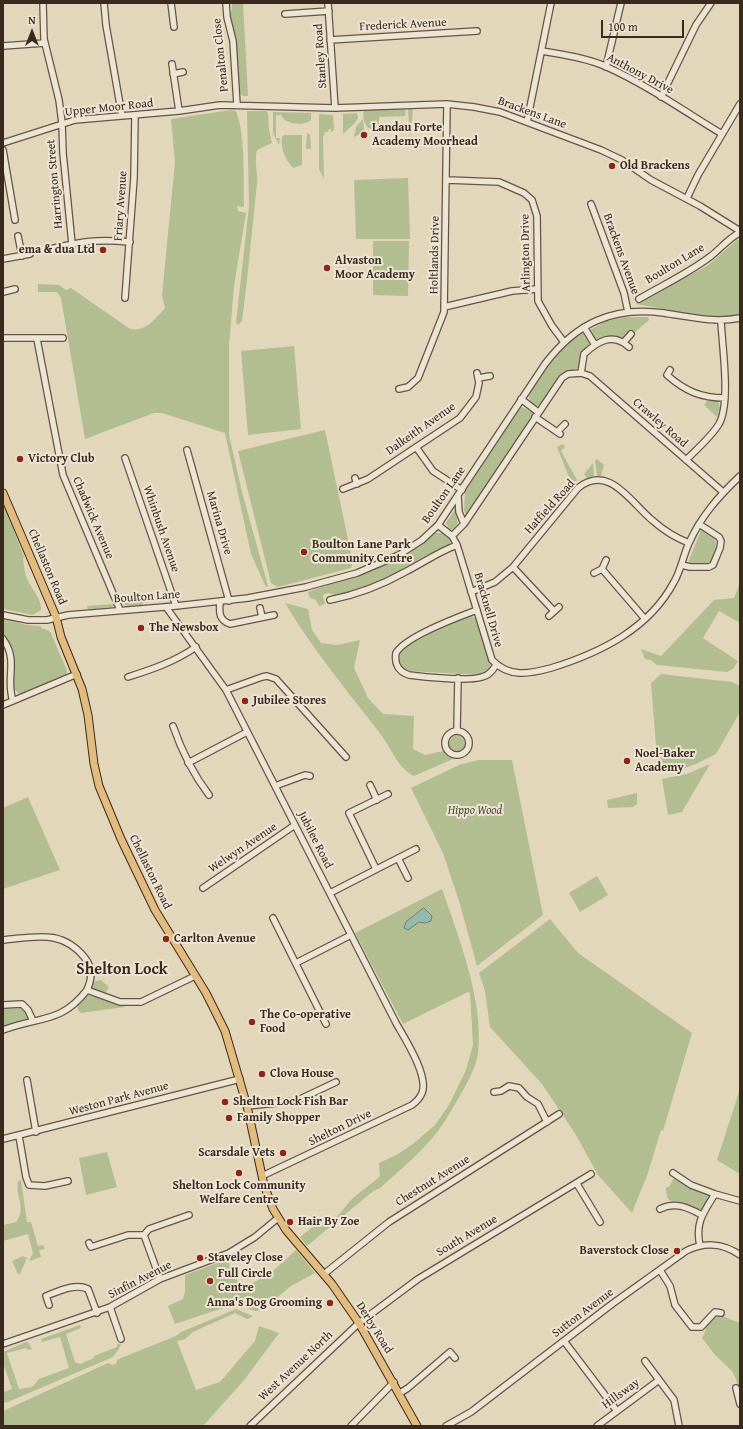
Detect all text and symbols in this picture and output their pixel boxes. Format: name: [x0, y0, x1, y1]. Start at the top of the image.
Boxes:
north arrow: [12, 12, 52, 52]
text: N: [28, 12, 36, 28]
scale bar: [603, 12, 686, 38]
street label: Frederick Avenue: [359, 16, 447, 34]
street label: Penalton Close: [210, 17, 232, 93]
text: 100 m: [608, 18, 638, 35]
street label: Stanley Road: [312, 23, 330, 89]
street label: Anthony Drive: [604, 50, 676, 98]
street label: Brackens Lane: [496, 94, 568, 132]
street label: Upper Moor Road: [64, 96, 154, 120]
place label: Landau Forte Academy Moorhead: [372, 121, 478, 149]
marker: Landau Forte Academy Moorhead: [359, 130, 369, 140]
street label: Harrington Street: [44, 139, 66, 229]
place label: Old Brackens: [620, 159, 690, 173]
marker: Old Brackens: [607, 161, 617, 171]
street label: Friary Avenue: [111, 170, 131, 242]
street label: Brackens Avenue: [600, 212, 642, 296]
street label: Arlington Drive: [518, 214, 534, 292]
street label: Holtlands Drive: [427, 216, 443, 294]
street label: Boulton Lane: [643, 241, 707, 287]
place label: ema & dua Ltd: [19, 243, 95, 257]
marker: ema & dua Ltd: [98, 245, 108, 255]
place label: Alvaston Moor Academy: [335, 254, 415, 282]
marker: Alvaston Moor Academy: [322, 263, 332, 273]
street label: Crawley Road: [630, 395, 690, 451]
street label: Dalkeith Avenue: [383, 400, 459, 458]
place label: Victory Club: [28, 452, 94, 466]
marker: Victory Club: [15, 454, 25, 464]
street label: Boulton Lane: [419, 464, 469, 526]
street label: Chadwick Avenue: [69, 475, 117, 561]
street label: Hatfield Road: [522, 477, 578, 537]
street label: Whinbush Avenue: [139, 484, 183, 574]
street label: Marina Drive: [203, 489, 235, 557]
street label: Chellaston Road: [25, 527, 69, 607]
place label: Boulton Lane Park Community Centre: [312, 538, 412, 566]
marker: Boulton Lane Park Community Centre: [299, 547, 309, 557]
street label: Bracknell Drive: [470, 571, 506, 649]
street label: Boulton Lane: [113, 588, 181, 606]
place label: The Newsbox: [149, 621, 218, 635]
marker: The Newsbox: [136, 623, 146, 633]
place label: Jubilee Stores: [253, 694, 326, 708]
marker: Jubilee Stores: [240, 696, 250, 706]
place label: Noel-Baker Academy: [635, 747, 695, 775]
marker: Noel-Baker Academy: [622, 756, 632, 766]
park label: Hippo Wood: [448, 804, 502, 818]
street label: Jubilee Road: [294, 809, 336, 871]
street label: Welwyn Avenue: [206, 820, 280, 876]
street label: Chellaston Road: [126, 832, 174, 912]
place label: Carlton Avenue: [174, 932, 256, 946]
marker: Carlton Avenue: [161, 934, 171, 944]
district label: Shelton Lock: [76, 960, 168, 980]
place label: The Co-operative Food: [260, 1008, 351, 1036]
marker: The Co-operative Food: [247, 1017, 257, 1027]
place label: Clova House: [270, 1067, 334, 1081]
marker: Clova House: [257, 1069, 267, 1079]
street label: Weston Park Avenue: [68, 1079, 170, 1119]
place label: Shelton Lock Fish Bar: [233, 1095, 348, 1109]
marker: Shelton Lock Fish Bar: [220, 1097, 230, 1107]
street label: Shelton Drive: [306, 1107, 374, 1149]
place label: Family Shopper: [237, 1111, 320, 1125]
marker: Family Shopper: [224, 1113, 234, 1123]
place label: Scarsdale Vets: [198, 1146, 275, 1160]
marker: Scarsdale Vets: [278, 1148, 288, 1158]
street label: Chestnut Avenue: [393, 1152, 473, 1210]
marker: Shelton Lock Community Welfare Centre: [234, 1168, 244, 1178]
place label: Shelton Lock Community Welfare Centre: [172, 1179, 306, 1207]
street label: South Avenue: [434, 1212, 500, 1260]
place label: Hair By Zoe: [298, 1215, 359, 1229]
marker: Hair By Zoe: [285, 1217, 295, 1227]
place label: Baverstock Close: [579, 1244, 669, 1258]
marker: Baverstock Close: [672, 1246, 682, 1256]
place label: Staveley Close: [208, 1251, 283, 1265]
marker: Staveley Close: [195, 1253, 205, 1263]
street label: Sinfin Avenue: [106, 1258, 174, 1302]
place label: Full Circle Centre: [218, 1267, 272, 1295]
marker: Full Circle Centre: [205, 1276, 215, 1286]
street label: Sutton Avenue: [549, 1285, 617, 1341]
place label: Anna's Dog Grooming: [207, 1296, 322, 1310]
marker: Anna's Dog Grooming: [325, 1298, 335, 1308]
street label: Derby Road: [353, 1300, 395, 1356]
street label: West Avenue North: [256, 1328, 336, 1404]
street label: Hillsway: [599, 1376, 643, 1412]

